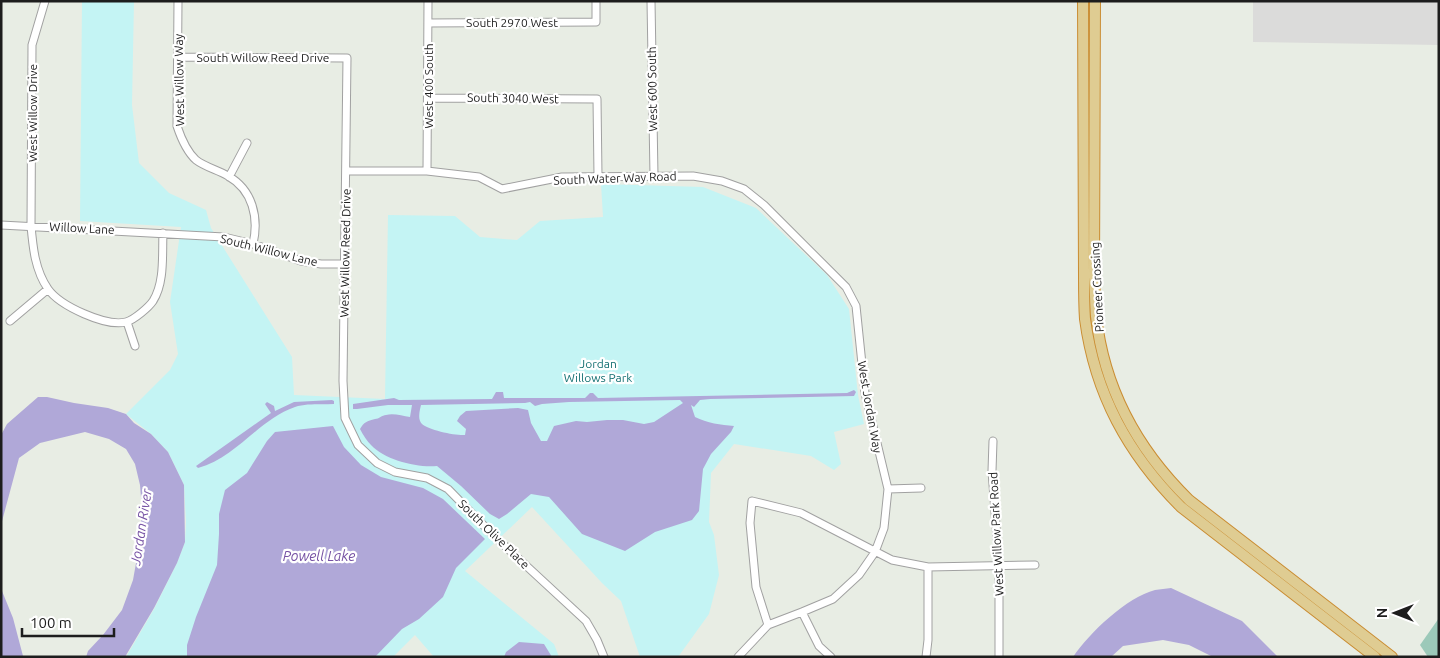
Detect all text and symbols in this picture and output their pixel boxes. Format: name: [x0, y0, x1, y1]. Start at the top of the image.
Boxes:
street label: South 2970 West: [466, 16, 558, 29]
street label: West Willow Way: [172, 33, 186, 126]
street label: West 400 South: [422, 44, 435, 129]
street label: West 600 South: [645, 46, 659, 132]
street label: South Willow Reed Drive: [197, 51, 329, 64]
street label: West Willow Drive: [26, 64, 39, 162]
street label: South 3040 West: [467, 91, 559, 105]
street label: South Water Way Road: [553, 169, 677, 187]
street label: West Willow Reed Drive: [337, 189, 353, 317]
street label: Willow Lane: [49, 220, 115, 236]
street label: South Willow Lane: [219, 232, 319, 268]
street label: Pioneer Crossing: [1088, 241, 1106, 333]
park label: Jordan Willows Park: [564, 357, 632, 384]
street label: West Jordan Way: [856, 360, 885, 454]
street label: West Willow Park Road: [986, 472, 1006, 596]
water label: Jordan River: [127, 487, 155, 567]
street label: South Olive Place: [456, 497, 532, 571]
water label: Powell Lake: [283, 548, 355, 564]
north arrow: [1370, 588, 1420, 638]
scale bar: [22, 606, 115, 638]
text: N: [1374, 608, 1390, 618]
text: 100 m: [30, 614, 72, 631]

